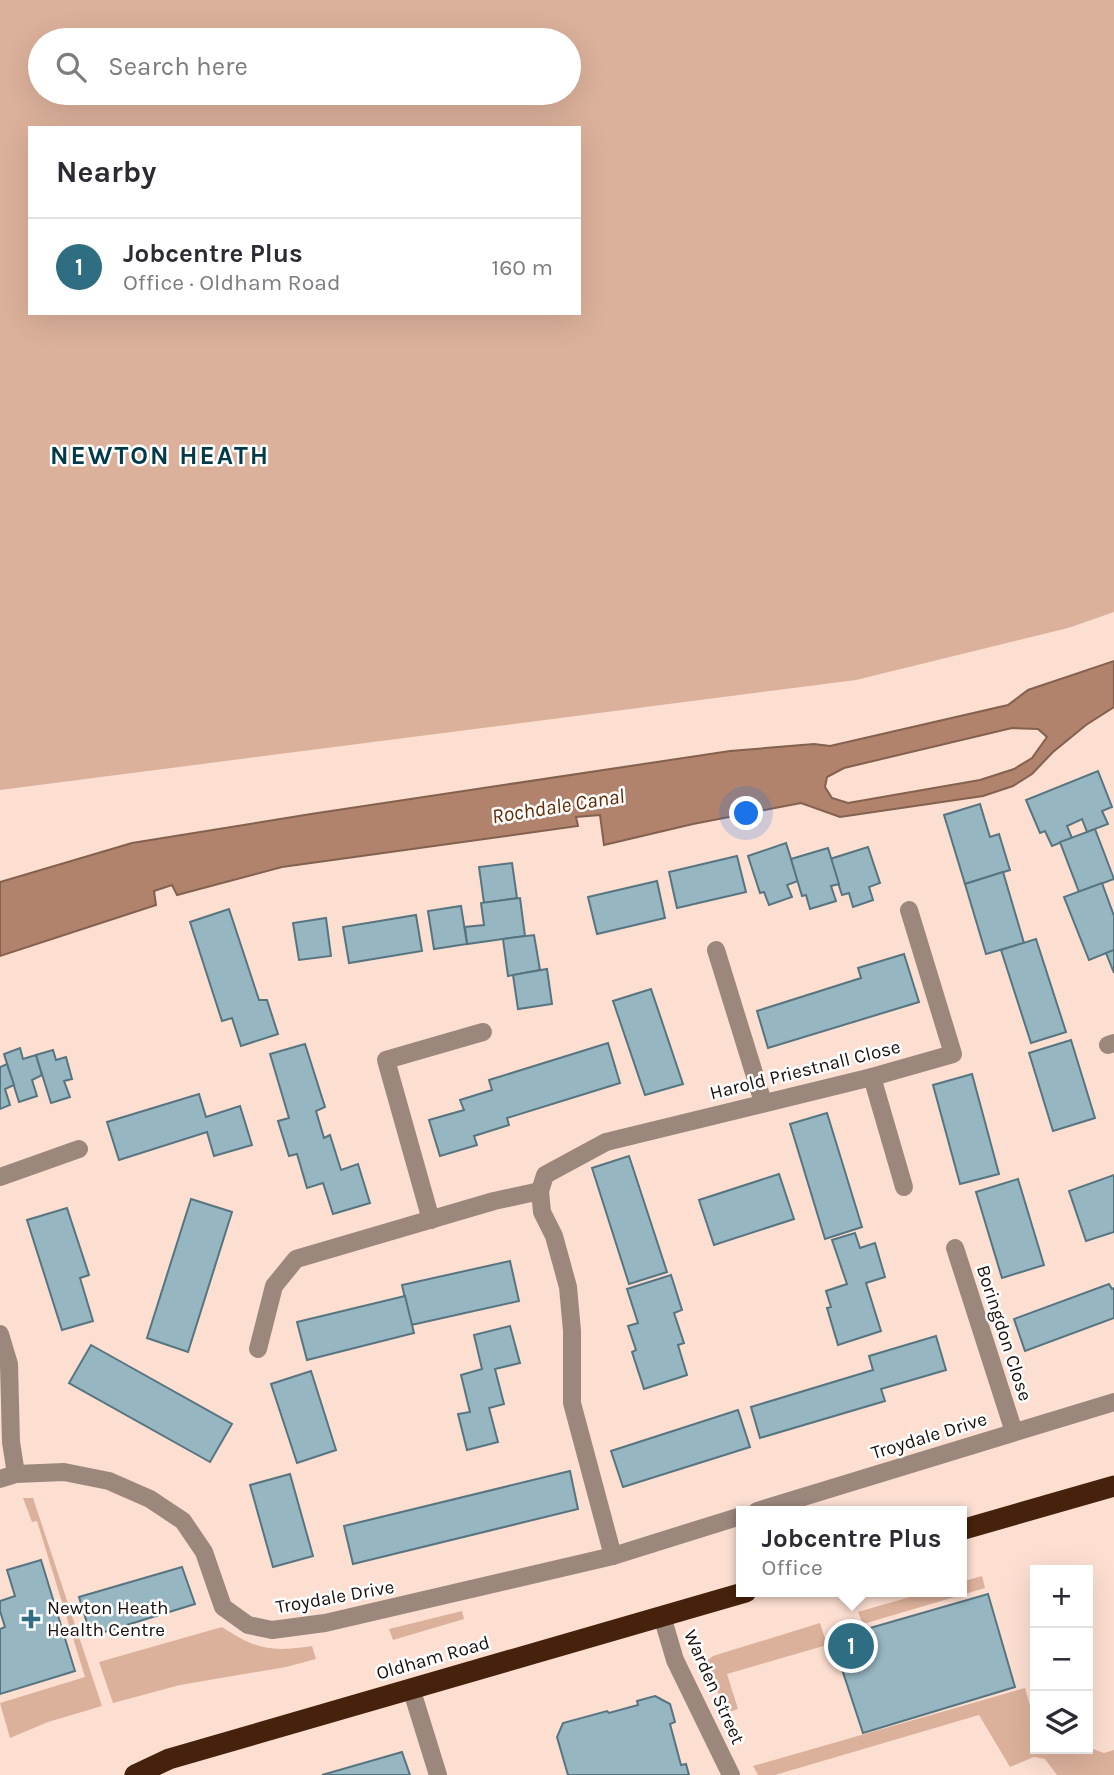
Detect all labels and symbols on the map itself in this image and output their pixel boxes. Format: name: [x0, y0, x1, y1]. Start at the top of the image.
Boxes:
district label: NEWTON HEATH: [50, 440, 270, 471]
water label: Rochdale Canal: [490, 784, 626, 828]
your location: [729, 796, 763, 830]
street label: Harold Priestnall Close: [707, 1036, 903, 1104]
street label: Boringdon Close: [972, 1262, 1036, 1404]
street label: Troydale Drive: [868, 1408, 990, 1464]
street label: Troydale Drive: [274, 1576, 396, 1618]
place label: Newton Heath Health Centre: [47, 1597, 169, 1641]
marker: Newton Heath Health Centre: [21, 1609, 41, 1629]
pin: 1: [828, 1620, 874, 1672]
street label: Warden Street: [679, 1626, 749, 1748]
street label: Oldham Road: [374, 1631, 492, 1685]

